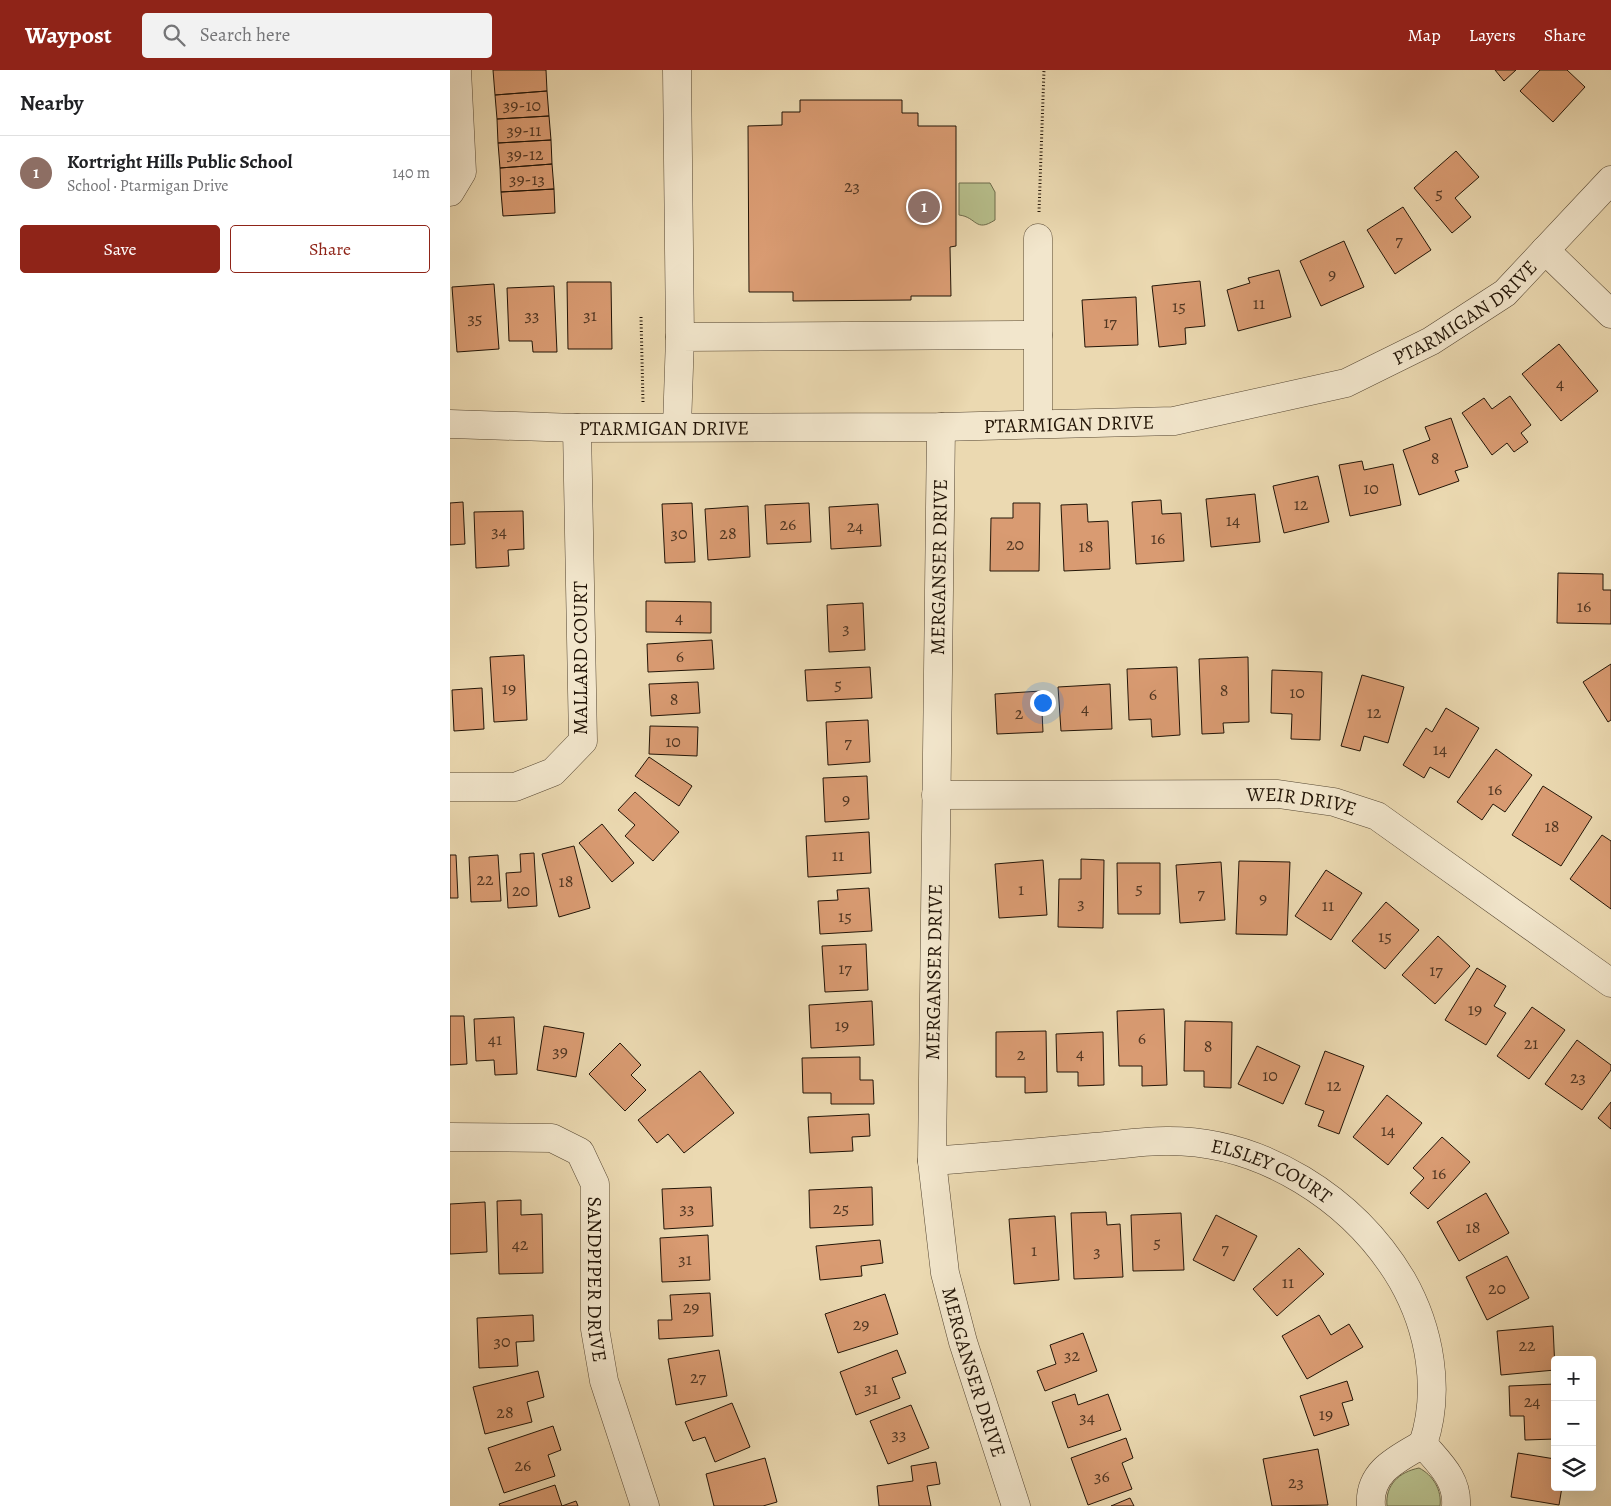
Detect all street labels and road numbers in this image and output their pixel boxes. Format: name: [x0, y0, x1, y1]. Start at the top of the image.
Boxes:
street label: PTARMIGAN DRIVE: [1388, 254, 1543, 371]
street label: PTARMIGAN DRIVE: [983, 408, 1154, 439]
street label: PTARMIGAN DRIVE: [579, 414, 749, 441]
street label: MERGANSER DRIVE: [924, 479, 954, 655]
street label: MALLARD COURT: [567, 581, 594, 735]
street label: WEIR DRIVE: [1245, 780, 1360, 822]
street label: MERGANSER DRIVE: [919, 884, 949, 1060]
street label: ELSLEY COURT: [1209, 1132, 1338, 1210]
street label: SANDPIPER DRIVE: [582, 1197, 614, 1364]
street label: MERGANSER DRIVE: [936, 1284, 1013, 1460]

